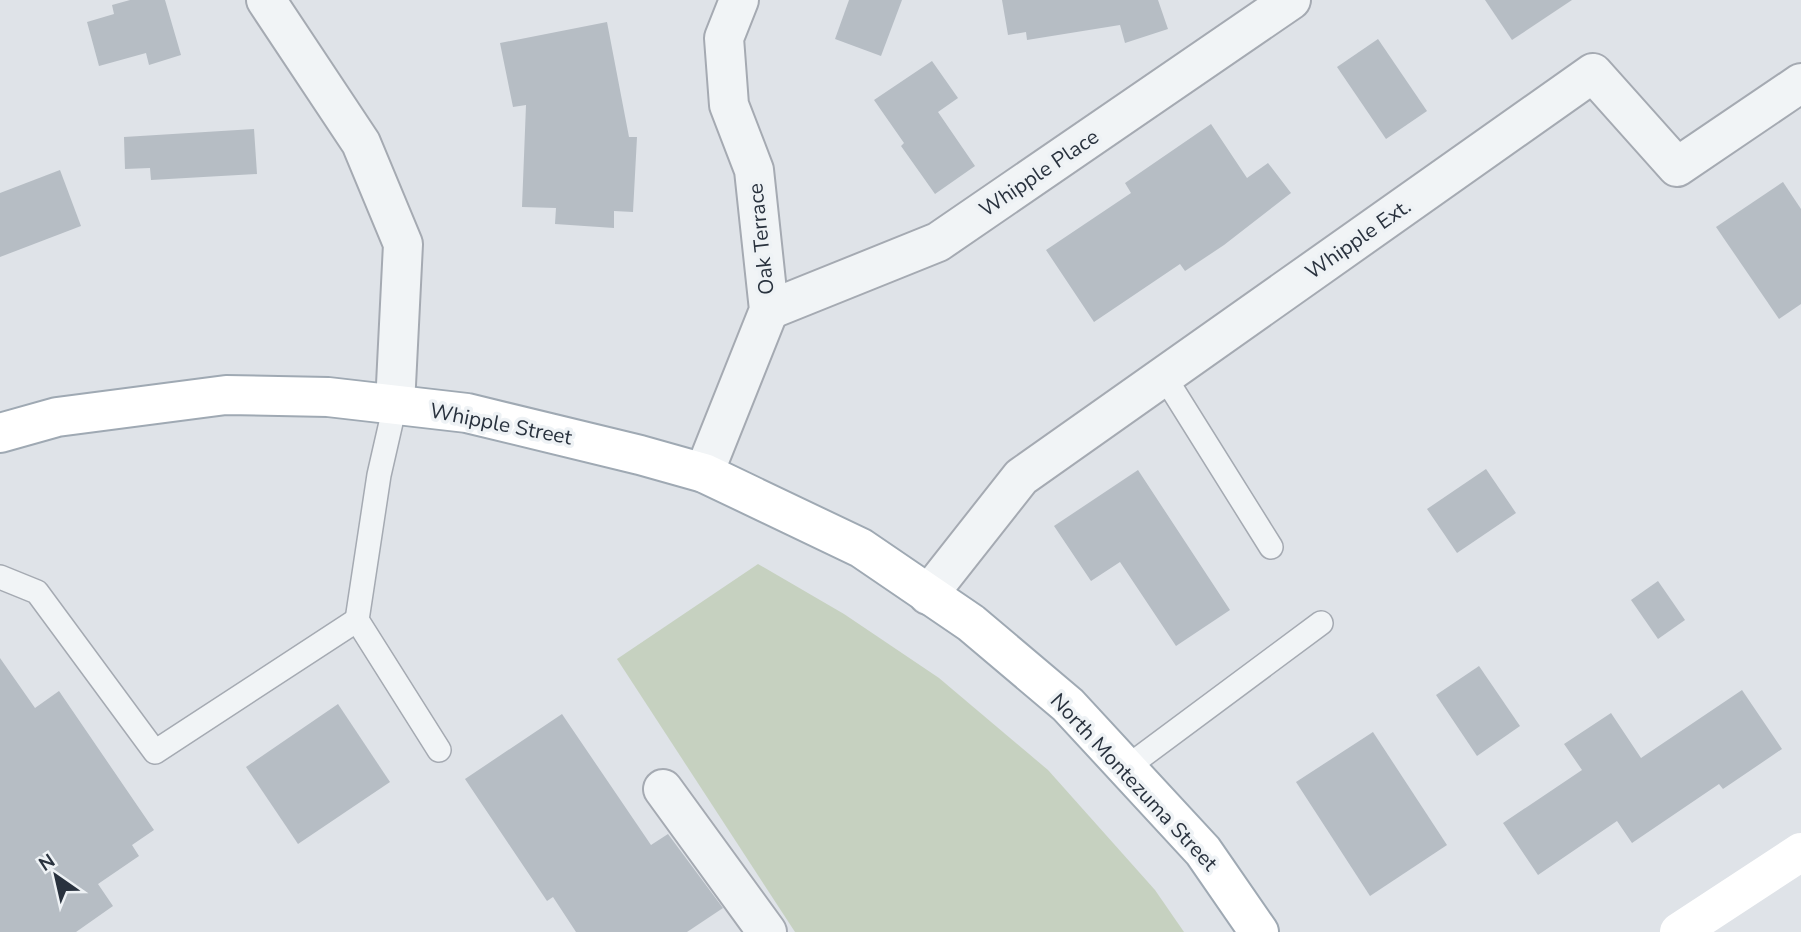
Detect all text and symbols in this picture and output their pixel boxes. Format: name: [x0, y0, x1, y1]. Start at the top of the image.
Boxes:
street label: Whipple Place: [974, 123, 1104, 223]
street label: Oak Terrace: [741, 182, 781, 296]
street label: Whipple Ext.: [1300, 192, 1416, 286]
street label: Whipple Street: [427, 396, 575, 452]
street label: North Montezuma Street: [1044, 687, 1224, 877]
north arrow: [21, 841, 91, 911]
text: N: [34, 848, 60, 877]

